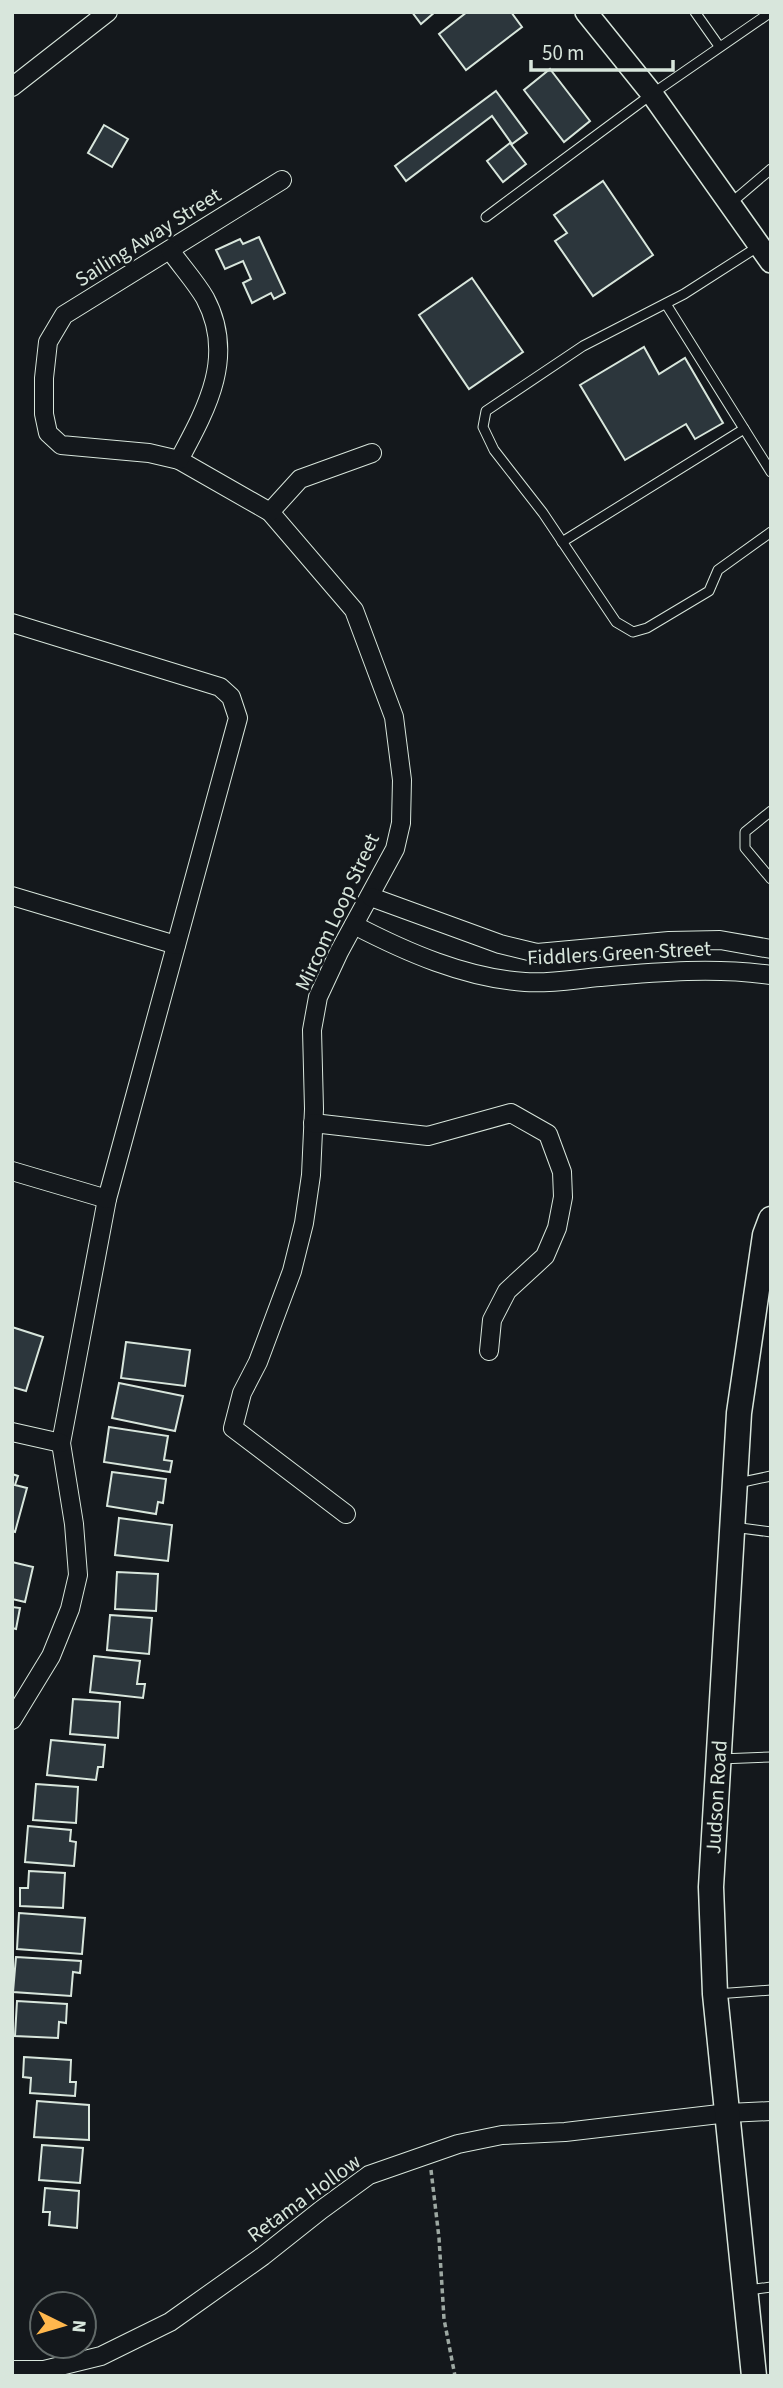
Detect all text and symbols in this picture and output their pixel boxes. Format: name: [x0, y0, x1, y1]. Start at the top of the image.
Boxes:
scale bar: [531, 28, 673, 72]
text: 50 m: [542, 38, 584, 68]
street label: Sailing Away Street: [69, 180, 227, 294]
street label: Mircom Loop Street: [287, 828, 387, 996]
street label: Fiddlers Green Street: [526, 933, 712, 973]
street label: Judson Road: [698, 1739, 735, 1855]
street label: Retama Hollow: [241, 2147, 367, 2249]
north arrow: [28, 2290, 98, 2360]
text: N: [64, 2319, 92, 2334]

